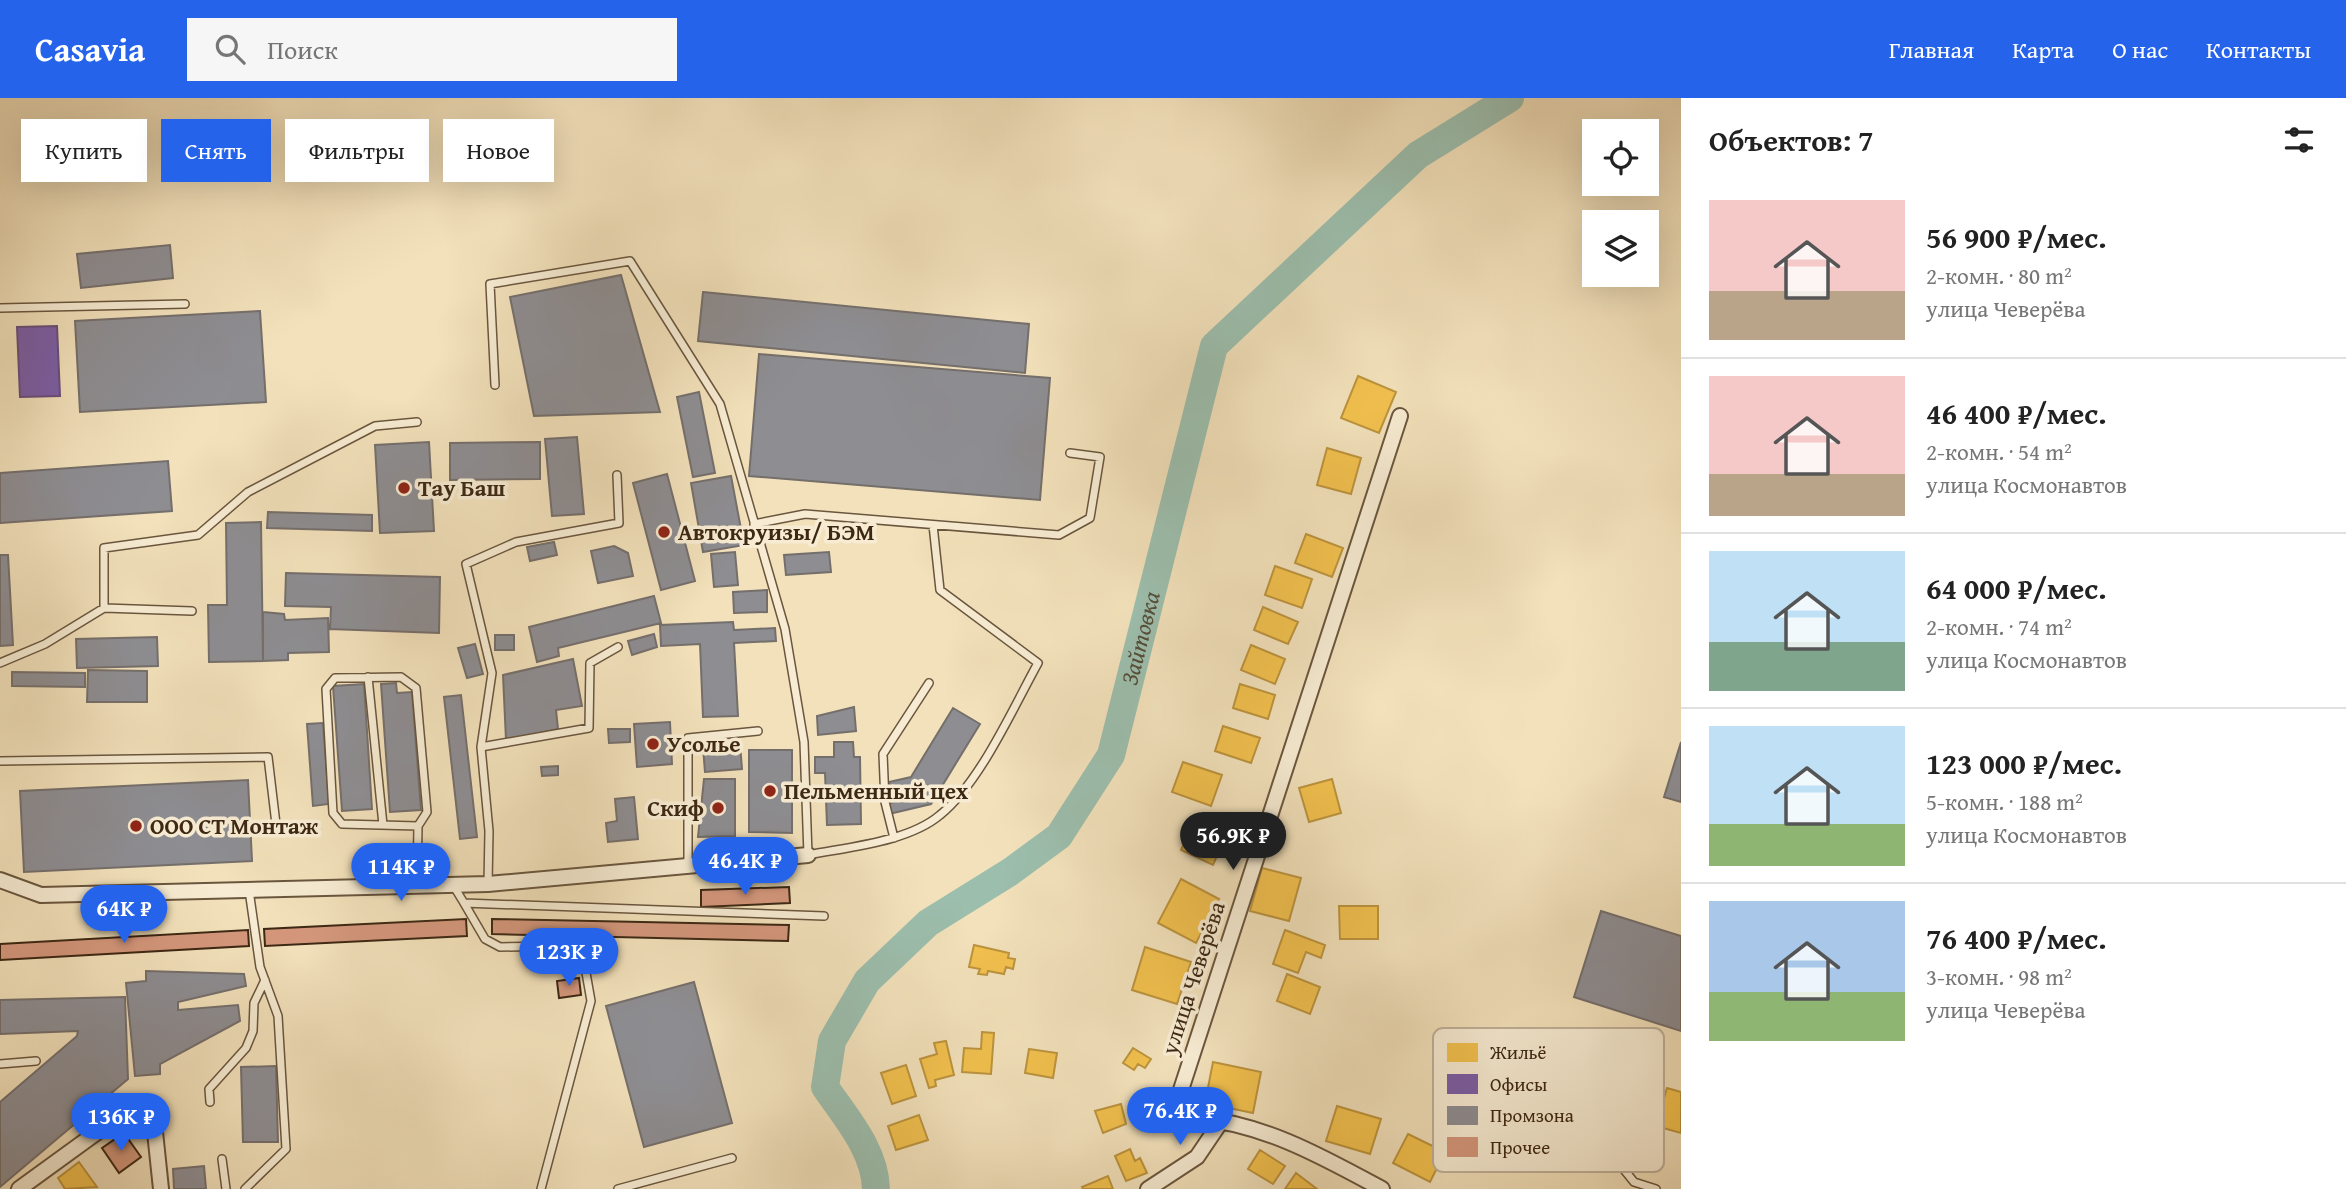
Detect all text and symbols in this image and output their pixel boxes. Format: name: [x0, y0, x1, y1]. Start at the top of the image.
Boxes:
search box: [187, 18, 677, 81]
text: Casavia: [35, 25, 145, 73]
icon: search: [211, 30, 249, 68]
text: Поиск: [267, 30, 338, 69]
text: Главная: [1889, 32, 1974, 67]
text: Карта: [2012, 32, 2074, 67]
text: О нас: [2112, 32, 2168, 67]
text: Контакты: [2206, 32, 2311, 67]
text: Объектов: 7: [1709, 118, 1873, 162]
chip: Купить: [21, 119, 147, 182]
chip: Снять: [161, 119, 271, 182]
chip: Фильтры: [285, 119, 429, 182]
chip: Новое: [443, 119, 554, 182]
map controls: [1582, 119, 1659, 287]
button: locate: [1582, 119, 1659, 196]
icon: filters: [2280, 121, 2318, 159]
button: layers: [1582, 210, 1659, 287]
text: 56 900 ₽/мес.: [1926, 215, 2107, 259]
icon: home: [1765, 228, 1849, 312]
text: 2-комн. · 80 m²: [1926, 259, 2072, 292]
text: улица Чеверёва: [1926, 292, 2085, 325]
text: 46 400 ₽/мес.: [1926, 391, 2107, 435]
icon: home: [1765, 404, 1849, 488]
text: 2-комн. · 54 m²: [1926, 435, 2072, 468]
text: улица Космонавтов: [1926, 468, 2127, 501]
place label: Тау Баш: [418, 471, 506, 504]
marker: Тау Баш: [396, 480, 412, 496]
place label: Автокруизы/ БЭМ: [678, 515, 875, 548]
marker: Автокруизы/ БЭМ: [656, 524, 672, 540]
text: 64 000 ₽/мес.: [1926, 566, 2107, 610]
icon: home: [1765, 579, 1849, 663]
water label: Зайтовка: [1111, 587, 1169, 689]
text: 2-комн. · 74 m²: [1926, 610, 2072, 643]
text: улица Космонавтов: [1926, 643, 2127, 676]
place label: Усолье: [667, 727, 741, 760]
marker: Усолье: [645, 736, 661, 752]
text: 123 000 ₽/мес.: [1926, 741, 2122, 785]
icon: home: [1765, 754, 1849, 838]
place label: Пельменный цех: [784, 774, 968, 807]
marker: Пельменный цех: [762, 783, 778, 799]
text: 5-комн. · 188 m²: [1926, 785, 2083, 818]
place label: Скиф: [647, 791, 704, 824]
marker: Скиф: [710, 800, 726, 816]
place label: ООО СТ Монтаж: [150, 809, 319, 842]
pin: 56.9K ₽: [1168, 812, 1298, 872]
marker: ООО СТ Монтаж: [128, 818, 144, 834]
text: 56.9K ₽: [1196, 818, 1270, 851]
text: улица Космонавтов: [1926, 818, 2127, 851]
pin: 46.4K ₽: [680, 838, 810, 897]
text: 46.4K ₽: [708, 843, 782, 876]
pin: 114K ₽: [344, 844, 458, 903]
text: 114K ₽: [367, 849, 435, 882]
pin: 64K ₽: [75, 886, 173, 945]
text: 64K ₽: [96, 891, 152, 924]
street label: улица Чеверёва: [1152, 897, 1233, 1060]
text: 76 400 ₽/мес.: [1926, 916, 2107, 960]
pin: 123K ₽: [512, 928, 626, 988]
icon: home: [1765, 929, 1849, 1013]
text: 123K ₽: [535, 934, 603, 967]
text: 3-комн. · 98 m²: [1926, 960, 2072, 993]
text: улица Чеверёва: [1926, 993, 2085, 1026]
legend: [1433, 1028, 1664, 1172]
text: Жильё: [1489, 1038, 1547, 1066]
text: Офисы: [1490, 1070, 1547, 1098]
pin: 76.4K ₽: [1115, 1088, 1245, 1147]
text: 76.4K ₽: [1143, 1093, 1217, 1126]
pin: 136K ₽: [64, 1094, 178, 1153]
text: 136K ₽: [87, 1099, 155, 1132]
text: Промзона: [1490, 1101, 1574, 1129]
text: Прочее: [1490, 1133, 1550, 1161]

